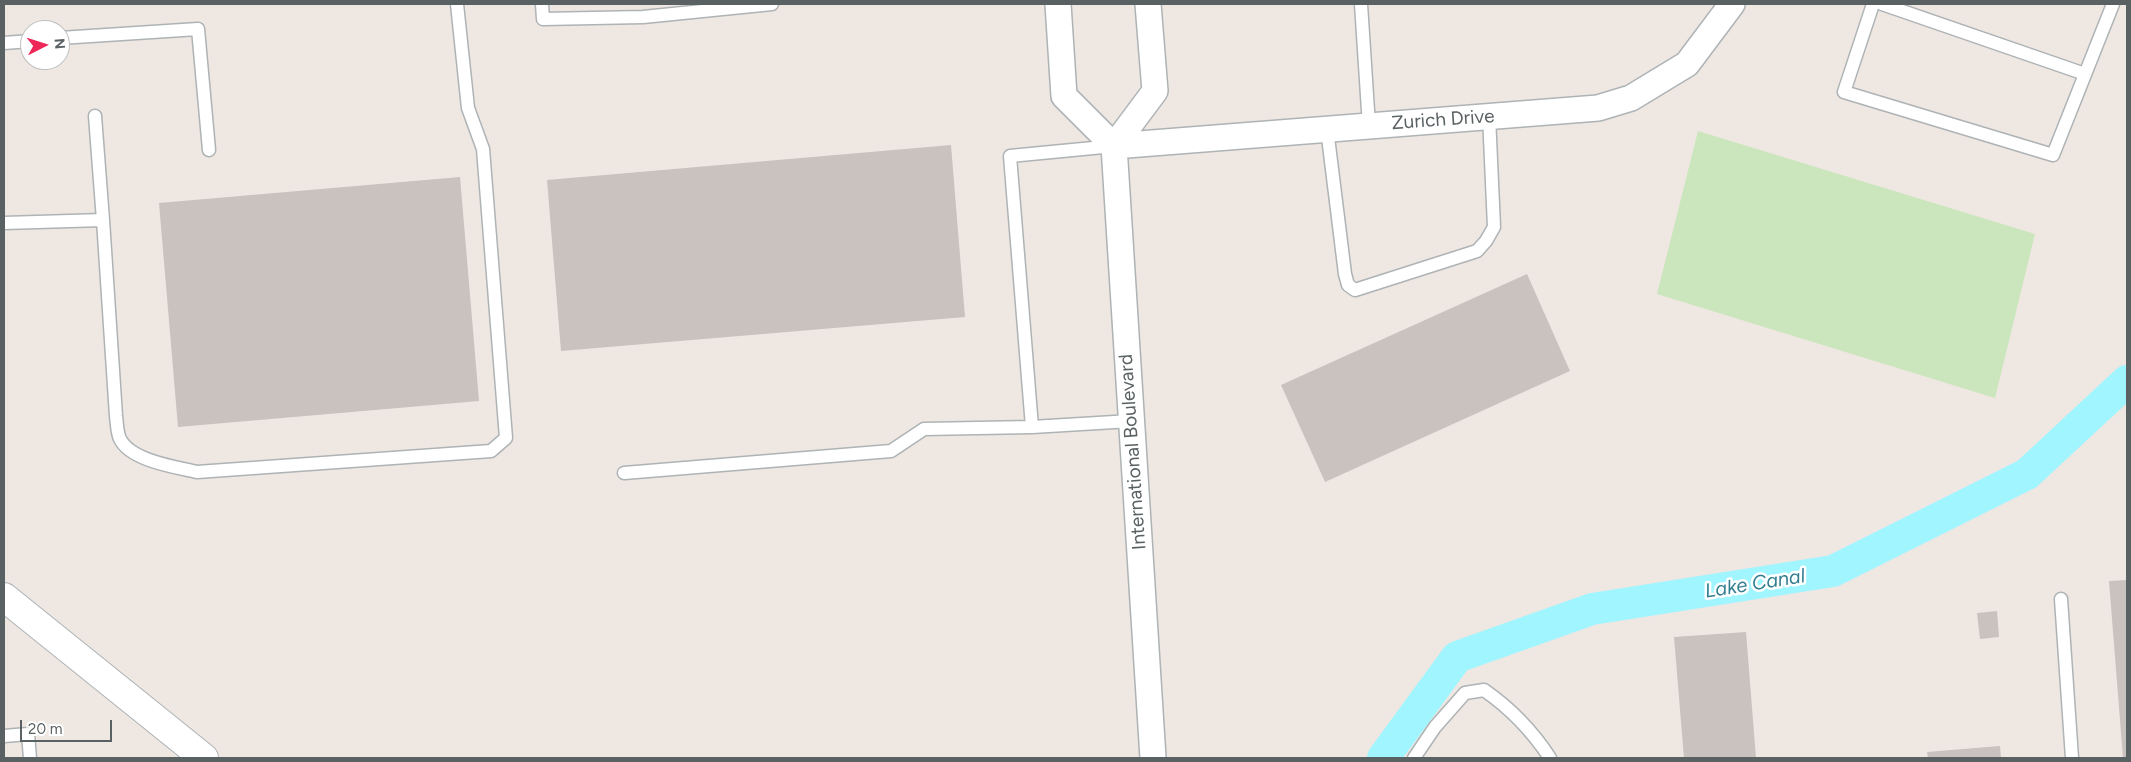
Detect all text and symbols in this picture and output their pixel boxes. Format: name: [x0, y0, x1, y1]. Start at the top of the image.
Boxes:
north arrow: [20, 20, 70, 70]
text: N: [51, 38, 68, 50]
street label: Zurich Drive: [1391, 105, 1495, 135]
street label: International Boulevard: [1115, 353, 1151, 551]
water label: Lake Canal: [1703, 564, 1807, 604]
scale bar: [22, 710, 115, 742]
text: 20 m: [28, 720, 62, 738]

